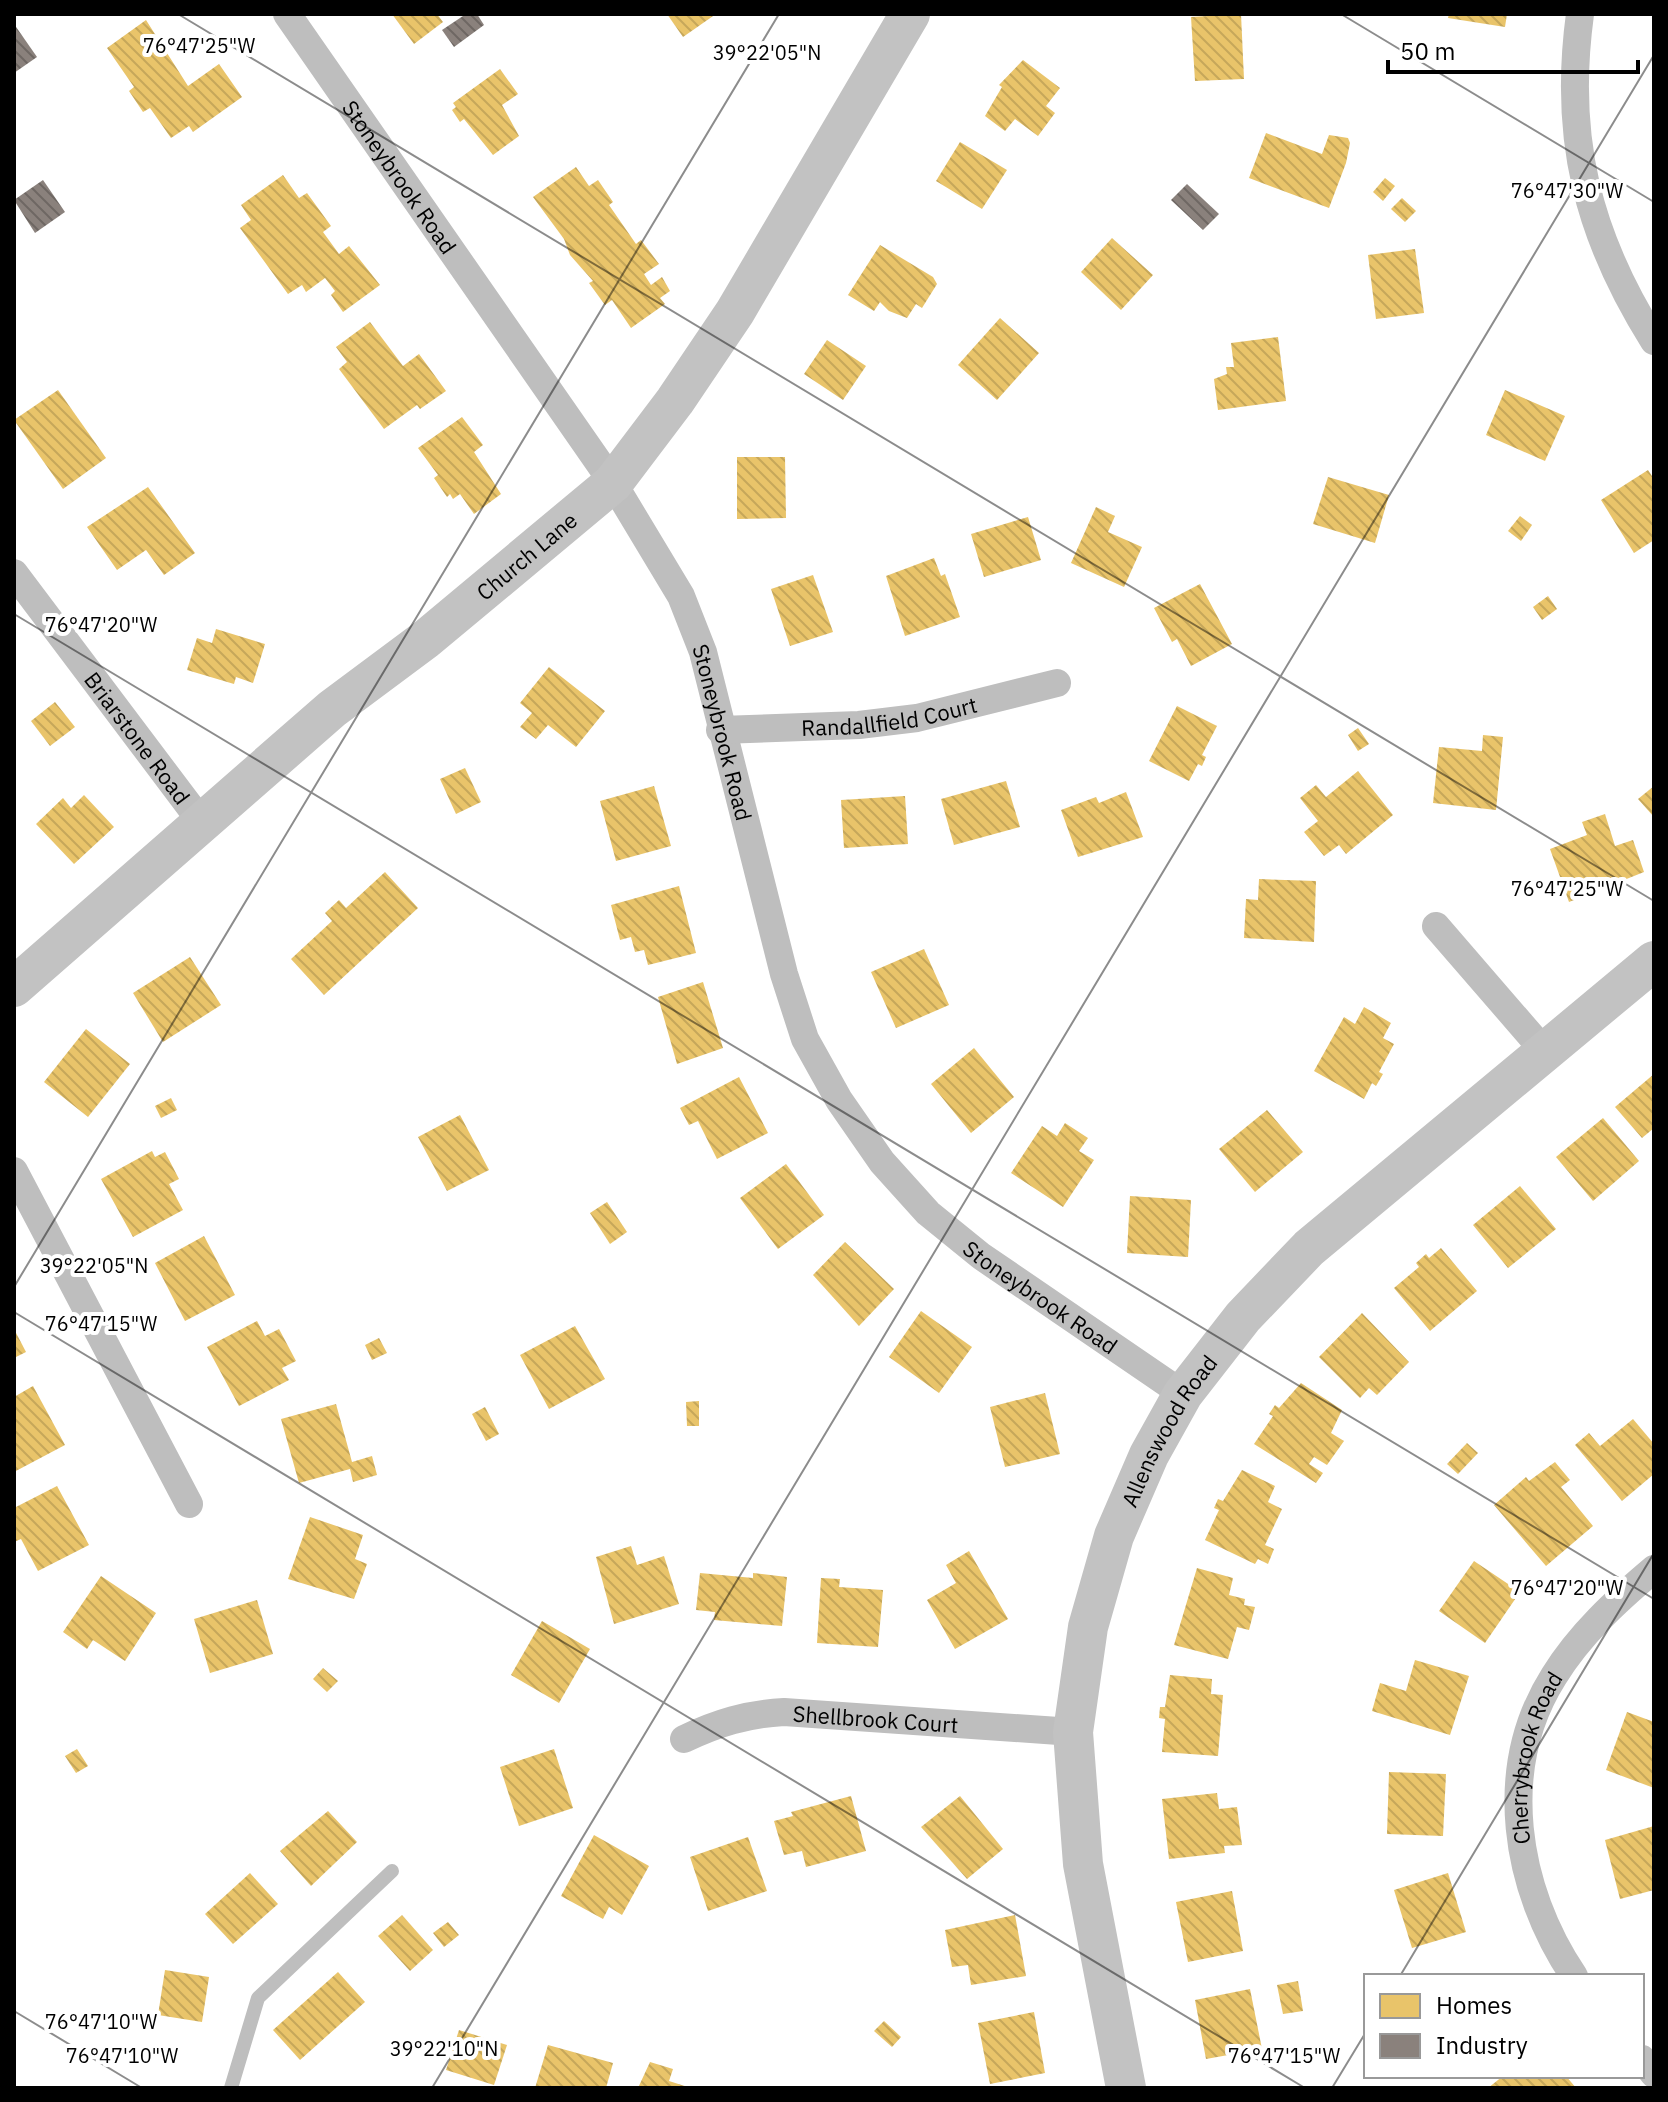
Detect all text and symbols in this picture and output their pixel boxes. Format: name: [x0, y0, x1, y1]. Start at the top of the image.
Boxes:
scale bar: [1388, 24, 1638, 74]
text: 76°47'25"W: [143, 32, 256, 59]
text: 50 m: [1400, 35, 1455, 67]
text: 39°22'05"N: [713, 39, 821, 66]
street label: Stoneybrook Road: [336, 94, 464, 259]
text: 76°47'30"W: [1511, 177, 1624, 204]
street label: Church Lane: [470, 505, 583, 606]
text: 76°47'20"W: [45, 611, 158, 638]
street label: Stoneybrook Road: [687, 639, 759, 824]
street label: Briarstone Road: [79, 665, 197, 810]
street label: Randallfield Court: [801, 689, 980, 742]
text: 76°47'25"W: [1511, 875, 1624, 902]
street label: Stoneybrook Road: [958, 1233, 1124, 1360]
text: 39°22'05"N: [40, 1252, 148, 1279]
text: 76°47'15"W: [45, 1310, 158, 1337]
street label: Allenswood Road: [1114, 1349, 1223, 1511]
text: 76°47'20"W: [1511, 1574, 1624, 1601]
street label: Cherrybrook Road: [1504, 1666, 1568, 1846]
street label: Shellbrook Court: [792, 1698, 959, 1739]
legend: [1364, 1974, 1644, 2078]
text: Homes: [1436, 1989, 1512, 2021]
text: 76°47'10"W: [45, 2008, 158, 2035]
text: Industry: [1436, 2029, 1528, 2061]
text: 39°22'10"N: [390, 2035, 498, 2062]
text: 76°47'10"W: [66, 2042, 179, 2069]
text: 76°47'15"W: [1228, 2042, 1341, 2069]

